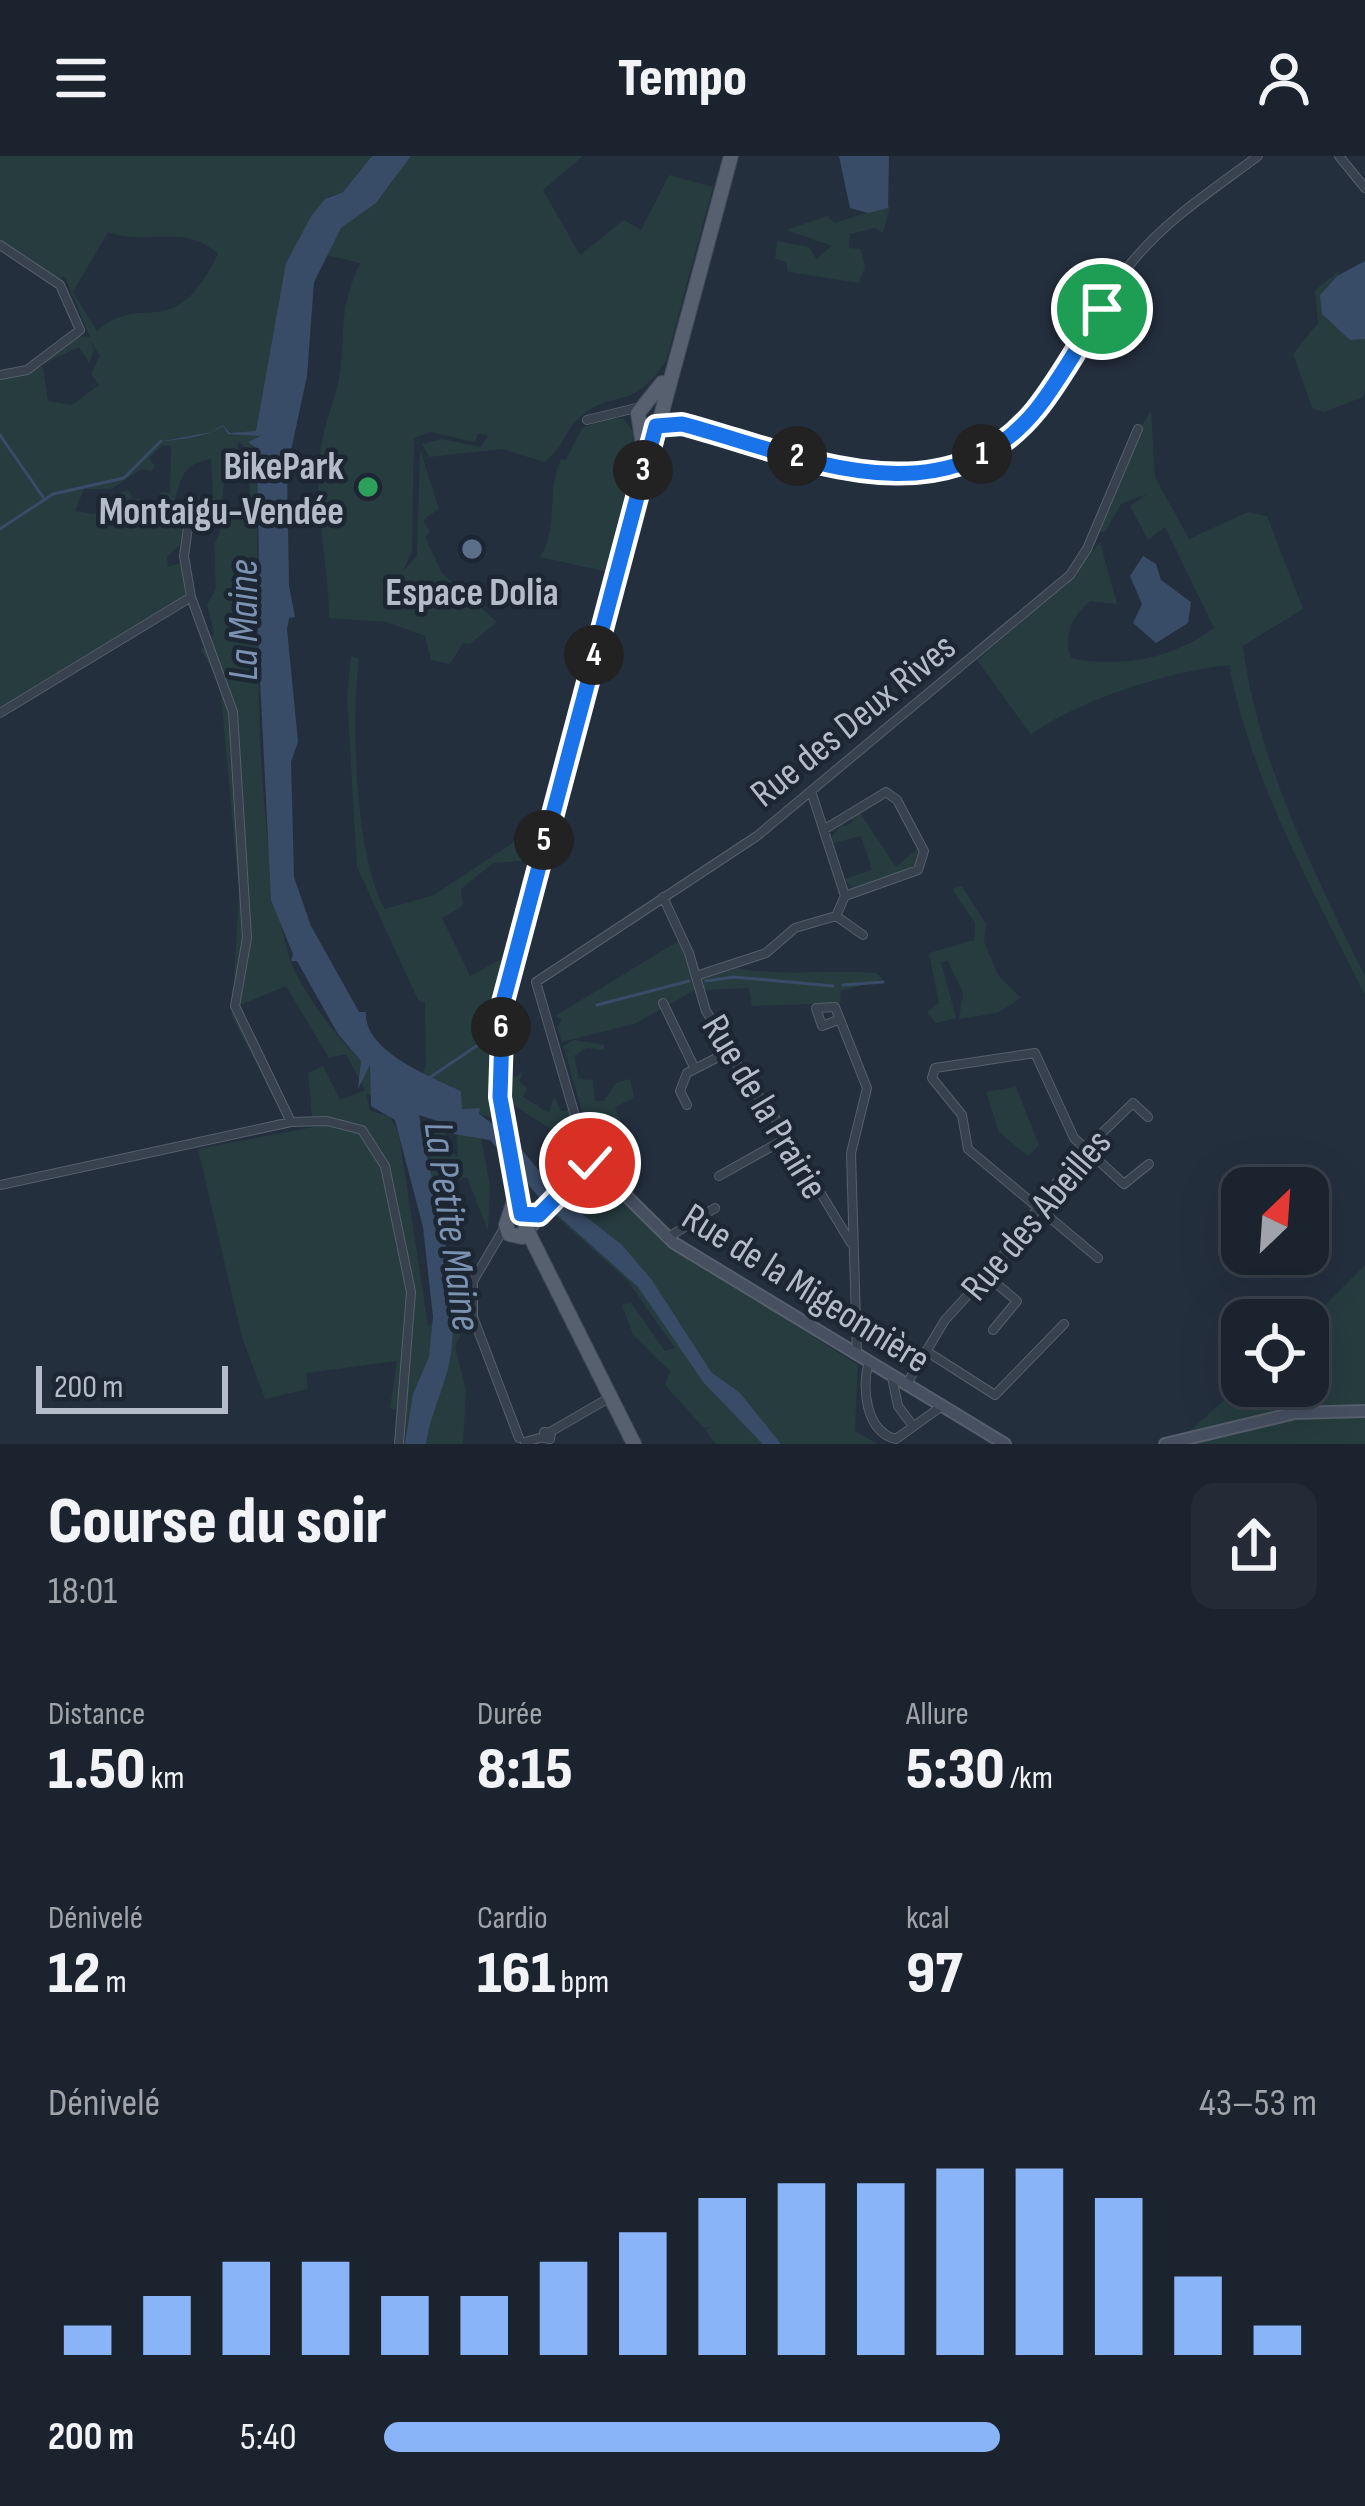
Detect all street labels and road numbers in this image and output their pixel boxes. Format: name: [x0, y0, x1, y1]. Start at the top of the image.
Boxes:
street label: Rue des Deux Rives: [742, 624, 966, 818]
street label: Rue de la Prairie: [691, 1007, 837, 1208]
street label: Rue des Abeilles: [952, 1121, 1122, 1311]
street label: Rue de la Migeonnière: [673, 1194, 938, 1384]

